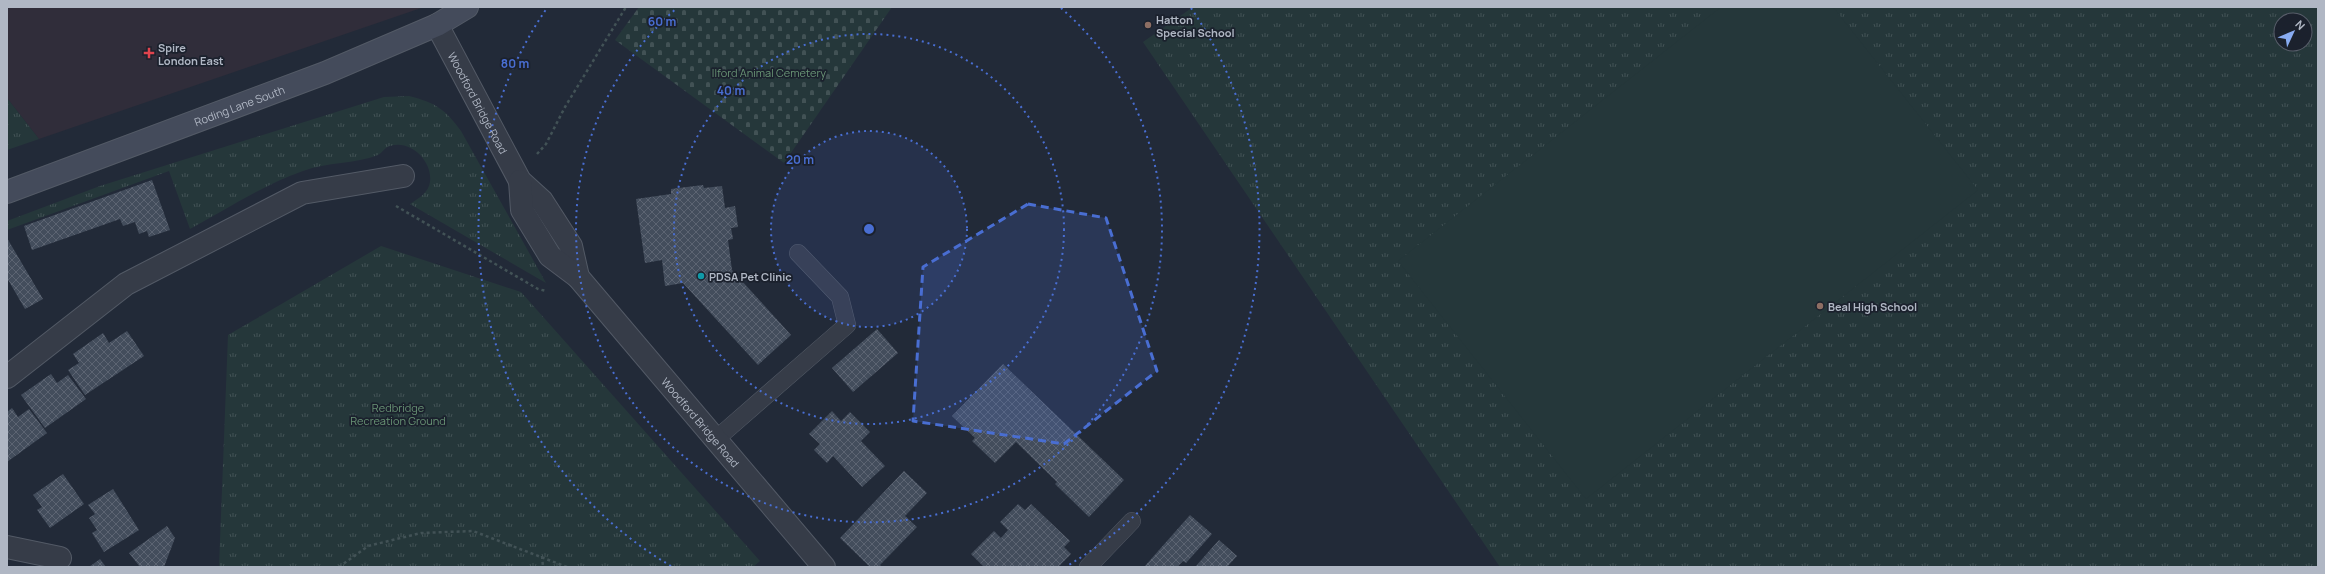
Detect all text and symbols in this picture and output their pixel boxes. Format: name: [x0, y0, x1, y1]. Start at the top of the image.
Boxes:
place label: Hatton Special School: [1156, 12, 1235, 40]
north arrow: [2273, 12, 2313, 52]
text: 60 m: [648, 13, 676, 30]
text: N: [2292, 17, 2309, 33]
marker: Hatton Special School: [1143, 20, 1153, 30]
place label: Spire London East: [158, 40, 224, 68]
marker: Spire London East: [143, 47, 155, 59]
street label: Woodford Bridge Road: [445, 49, 512, 156]
text: 80 m: [501, 55, 529, 72]
park label: Ilford Animal Cemetery: [712, 65, 826, 80]
street label: Roding Lane South: [192, 81, 287, 129]
text: 40 m: [717, 82, 745, 99]
text: 20 m: [786, 151, 814, 168]
centre of rings: [862, 222, 876, 236]
place label: PDSA Pet Clinic: [709, 269, 792, 284]
marker: PDSA Pet Clinic: [696, 271, 706, 281]
place label: Beal High School: [1828, 299, 1917, 314]
marker: Beal High School: [1815, 301, 1825, 311]
street label: Woodford Bridge Road: [659, 374, 743, 470]
park label: Redbridge Recreation Ground: [350, 400, 446, 428]

